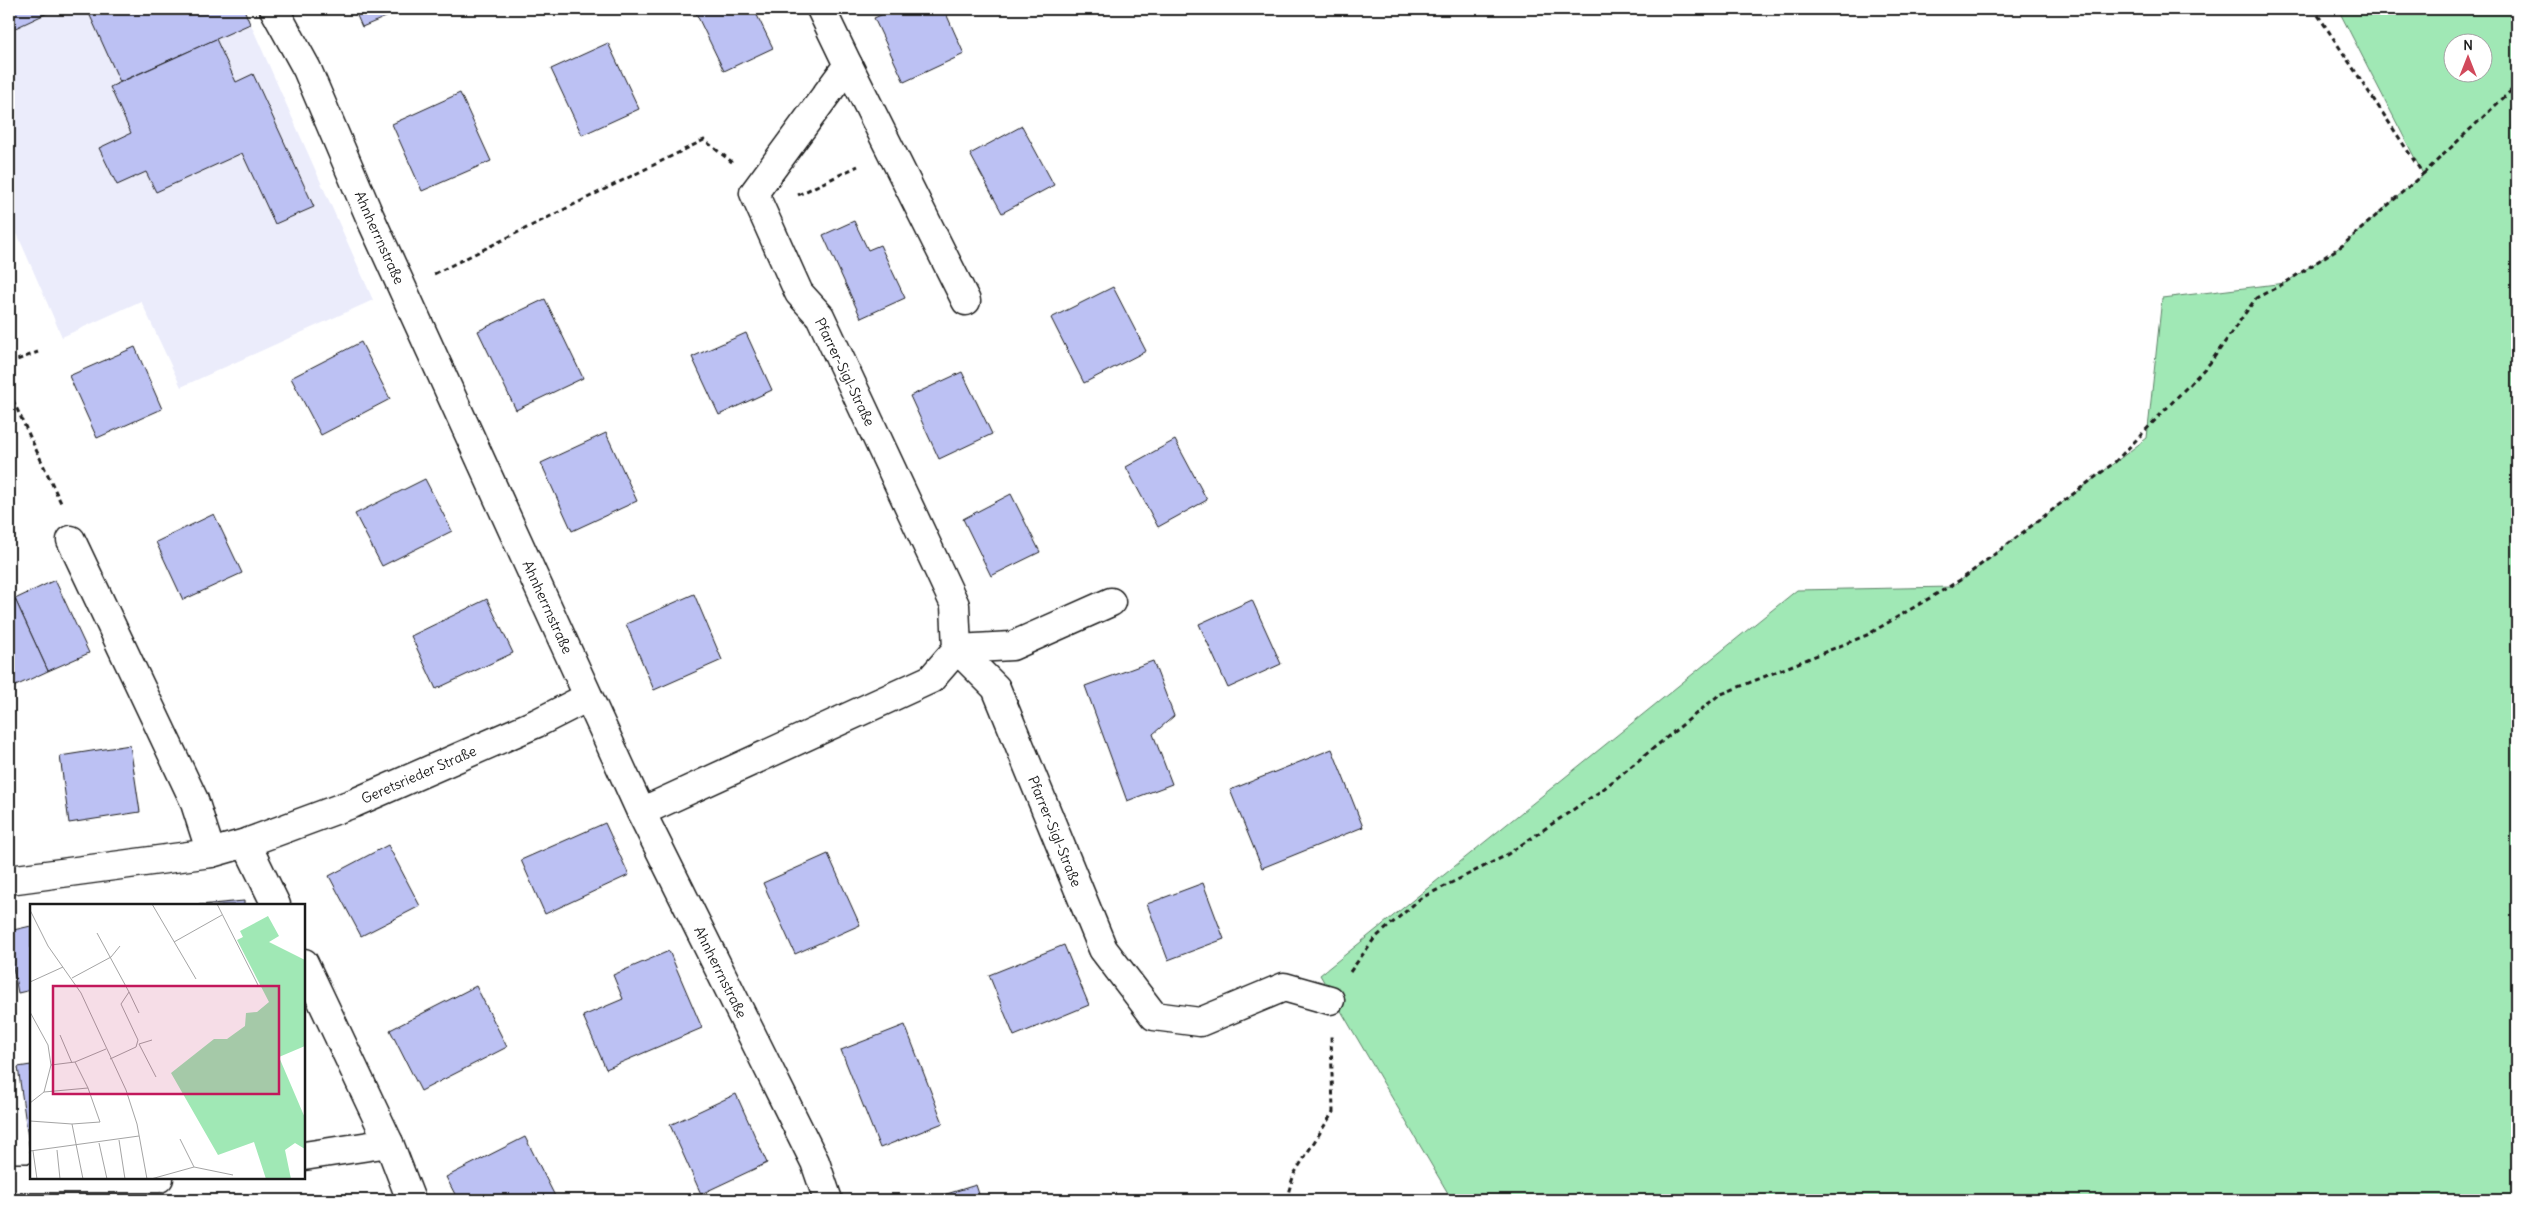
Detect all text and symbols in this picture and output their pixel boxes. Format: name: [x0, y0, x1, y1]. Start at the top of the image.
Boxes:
north arrow: [2444, 32, 2494, 82]
text: N: [2463, 36, 2473, 54]
street label: Ahnherrnstraße: [351, 188, 408, 287]
street label: Pfarrer-Sigl-Straße: [811, 315, 879, 429]
street label: Ahnherrnstraße: [519, 558, 577, 656]
street label: Geretsrieder Straße: [358, 742, 479, 808]
street label: Pfarrer-Sigl-Straße: [1024, 773, 1086, 889]
inset map: [30, 904, 305, 1179]
street label: Ahnherrnstraße: [690, 923, 751, 1021]

